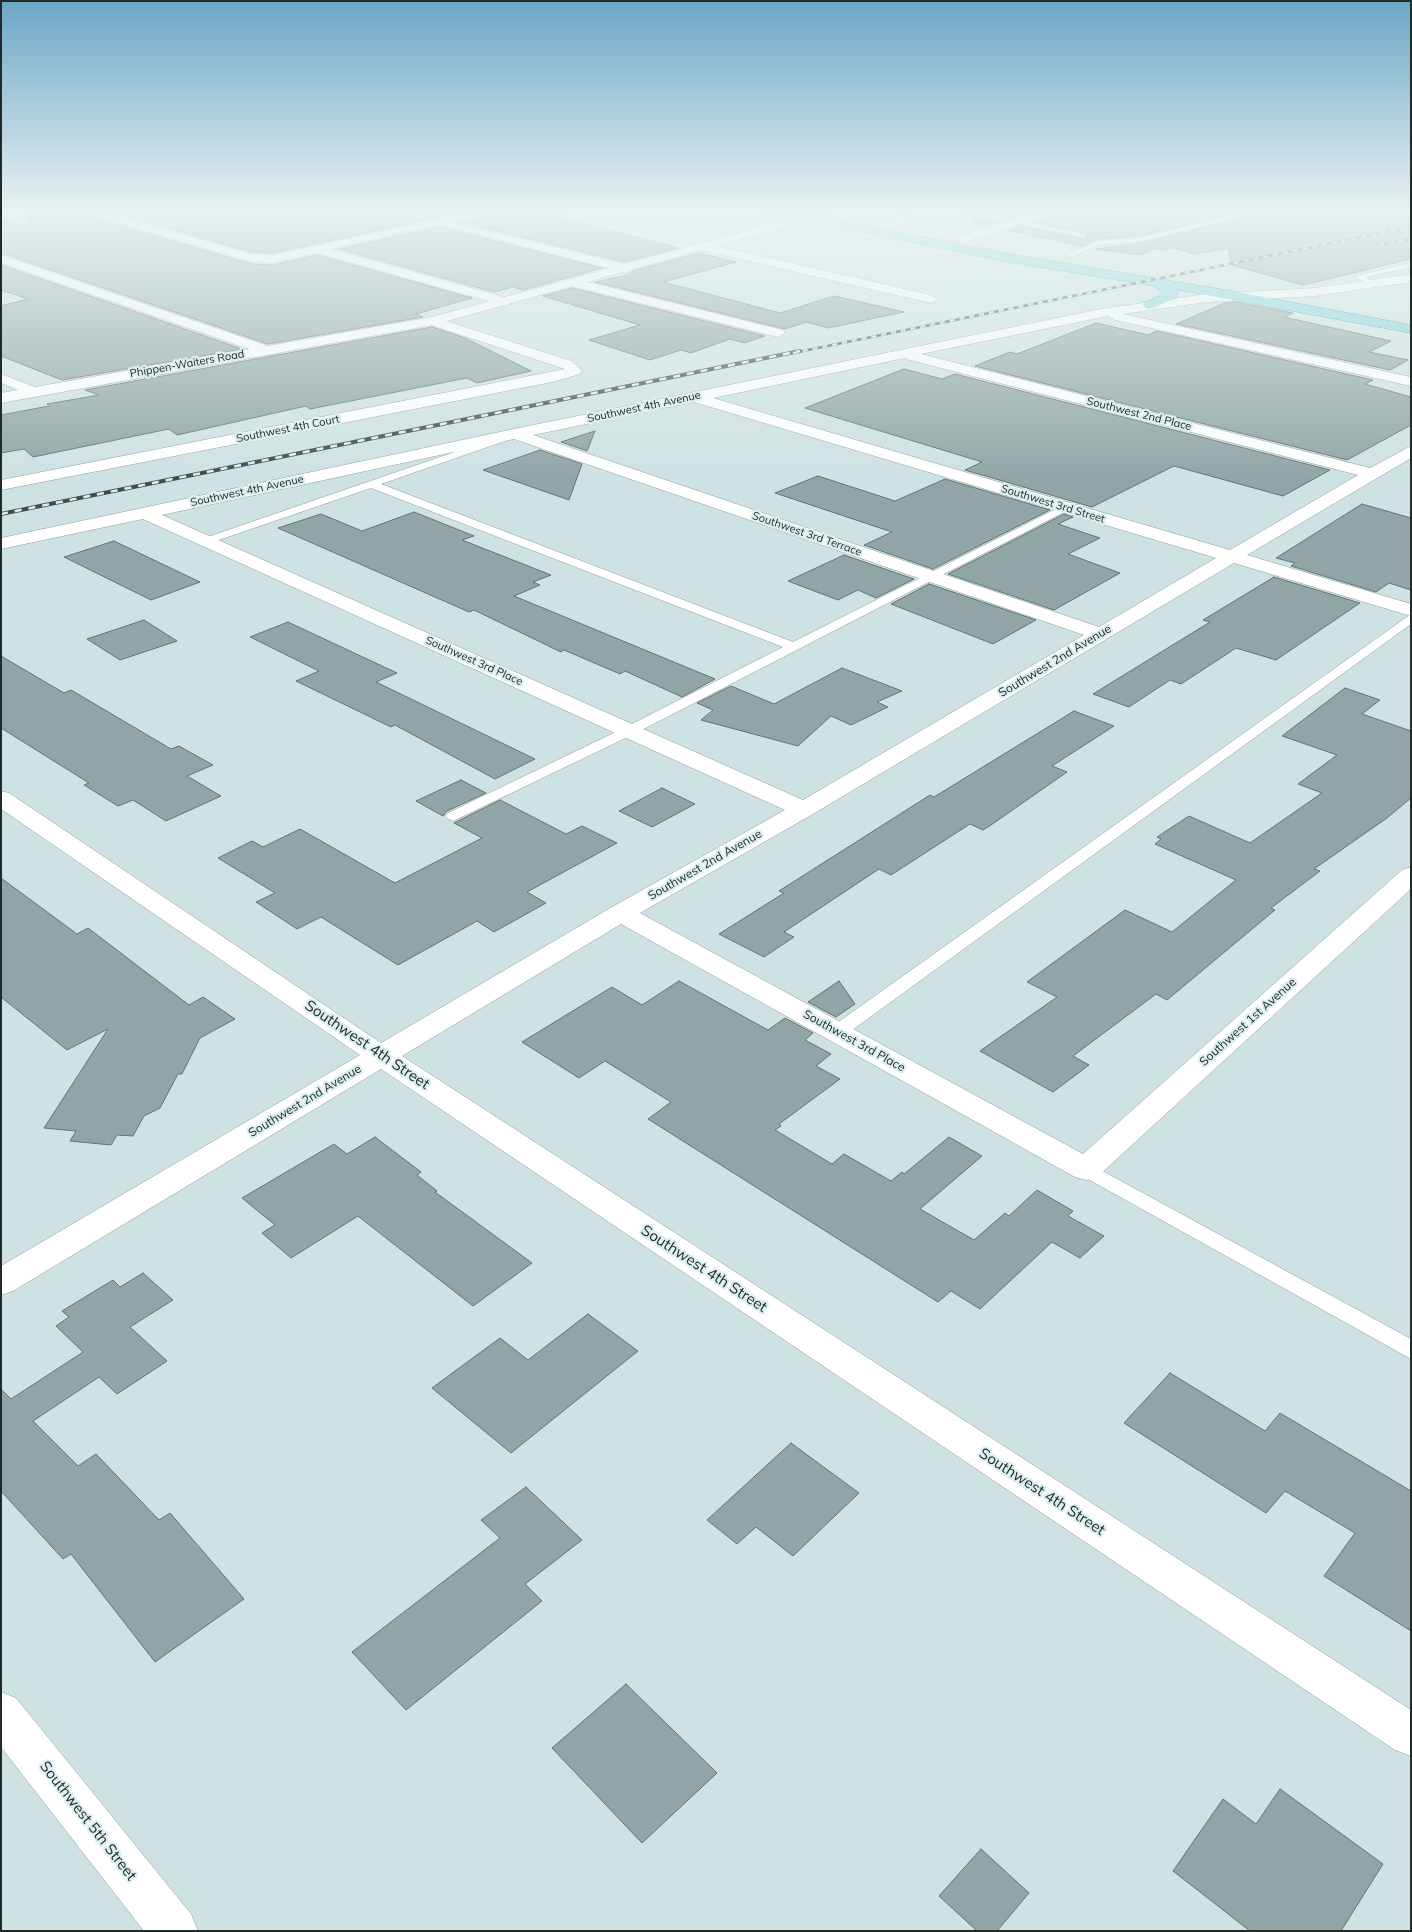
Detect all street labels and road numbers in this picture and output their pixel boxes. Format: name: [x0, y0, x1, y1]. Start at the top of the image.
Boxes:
street label: Phippen-Waiters Road: [129, 347, 245, 381]
street label: Southwest 4th Avenue: [586, 389, 702, 425]
street label: Southwest 2nd Place: [1085, 395, 1193, 433]
street label: Southwest 4th Court: [235, 413, 341, 445]
street label: Southwest 4th Avenue: [189, 473, 305, 509]
street label: Southwest 3rd Street: [1000, 482, 1106, 526]
street label: Southwest 3rd Terrace: [751, 509, 863, 559]
street label: Southwest 2nd Avenue: [996, 622, 1114, 700]
street label: Southwest 3rd Place: [423, 634, 525, 688]
street label: Southwest 2nd Avenue: [646, 827, 764, 903]
street label: Southwest 1st Avenue: [1197, 975, 1299, 1069]
street label: Southwest 4th Street: [301, 997, 433, 1093]
street label: Southwest 3rd Place: [800, 1007, 908, 1075]
street label: Southwest 2nd Avenue: [246, 1062, 364, 1140]
street label: Southwest 4th Street: [638, 1222, 770, 1316]
street label: Southwest 4th Street: [976, 1445, 1108, 1539]
street label: Southwest 5th Street: [36, 1758, 140, 1884]

